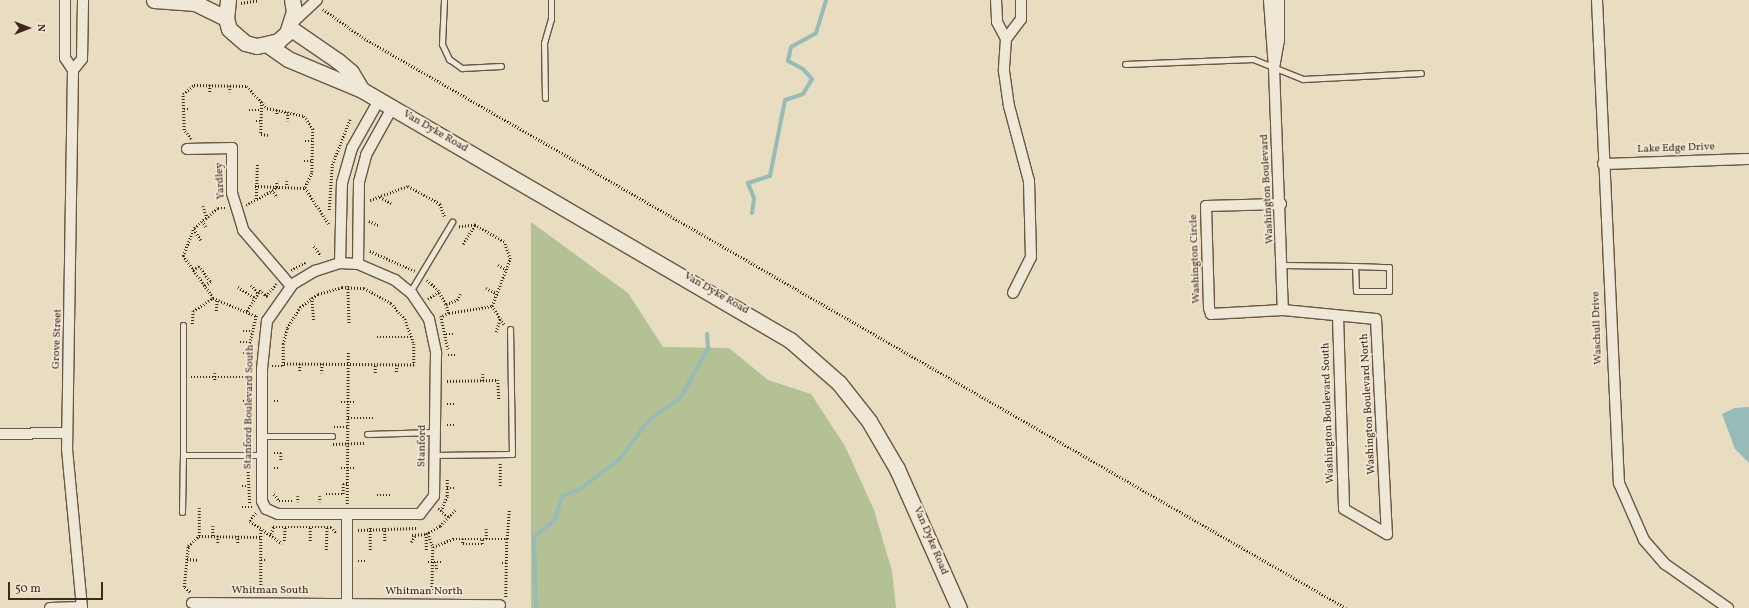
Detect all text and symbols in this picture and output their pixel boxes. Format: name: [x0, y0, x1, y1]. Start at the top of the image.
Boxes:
north arrow: [8, 8, 48, 48]
text: N: [33, 24, 48, 32]
street label: Van Dyke Road: [400, 108, 470, 156]
street label: Washington Boulevard: [1259, 134, 1277, 244]
street label: Lake Edge Drive: [1637, 141, 1715, 157]
street label: Yardley: [213, 162, 229, 200]
street label: Washington Circle: [1188, 214, 1204, 304]
street label: Van Dyke Road: [681, 270, 751, 318]
street label: Waschull Drive: [1590, 291, 1606, 365]
street label: Grove Street: [50, 309, 66, 369]
street label: Washington Boulevard North: [1359, 333, 1379, 475]
street label: Washington Boulevard South: [1320, 342, 1338, 484]
street label: Stanford Boulevard South: [242, 345, 258, 469]
street label: Stanford: [416, 425, 430, 467]
street label: Van Dyke Road: [910, 505, 950, 577]
scale bar: [10, 574, 105, 600]
text: 50 m: [15, 581, 41, 597]
street label: Whitman South: [231, 584, 309, 598]
street label: Whitman North: [385, 585, 463, 599]

